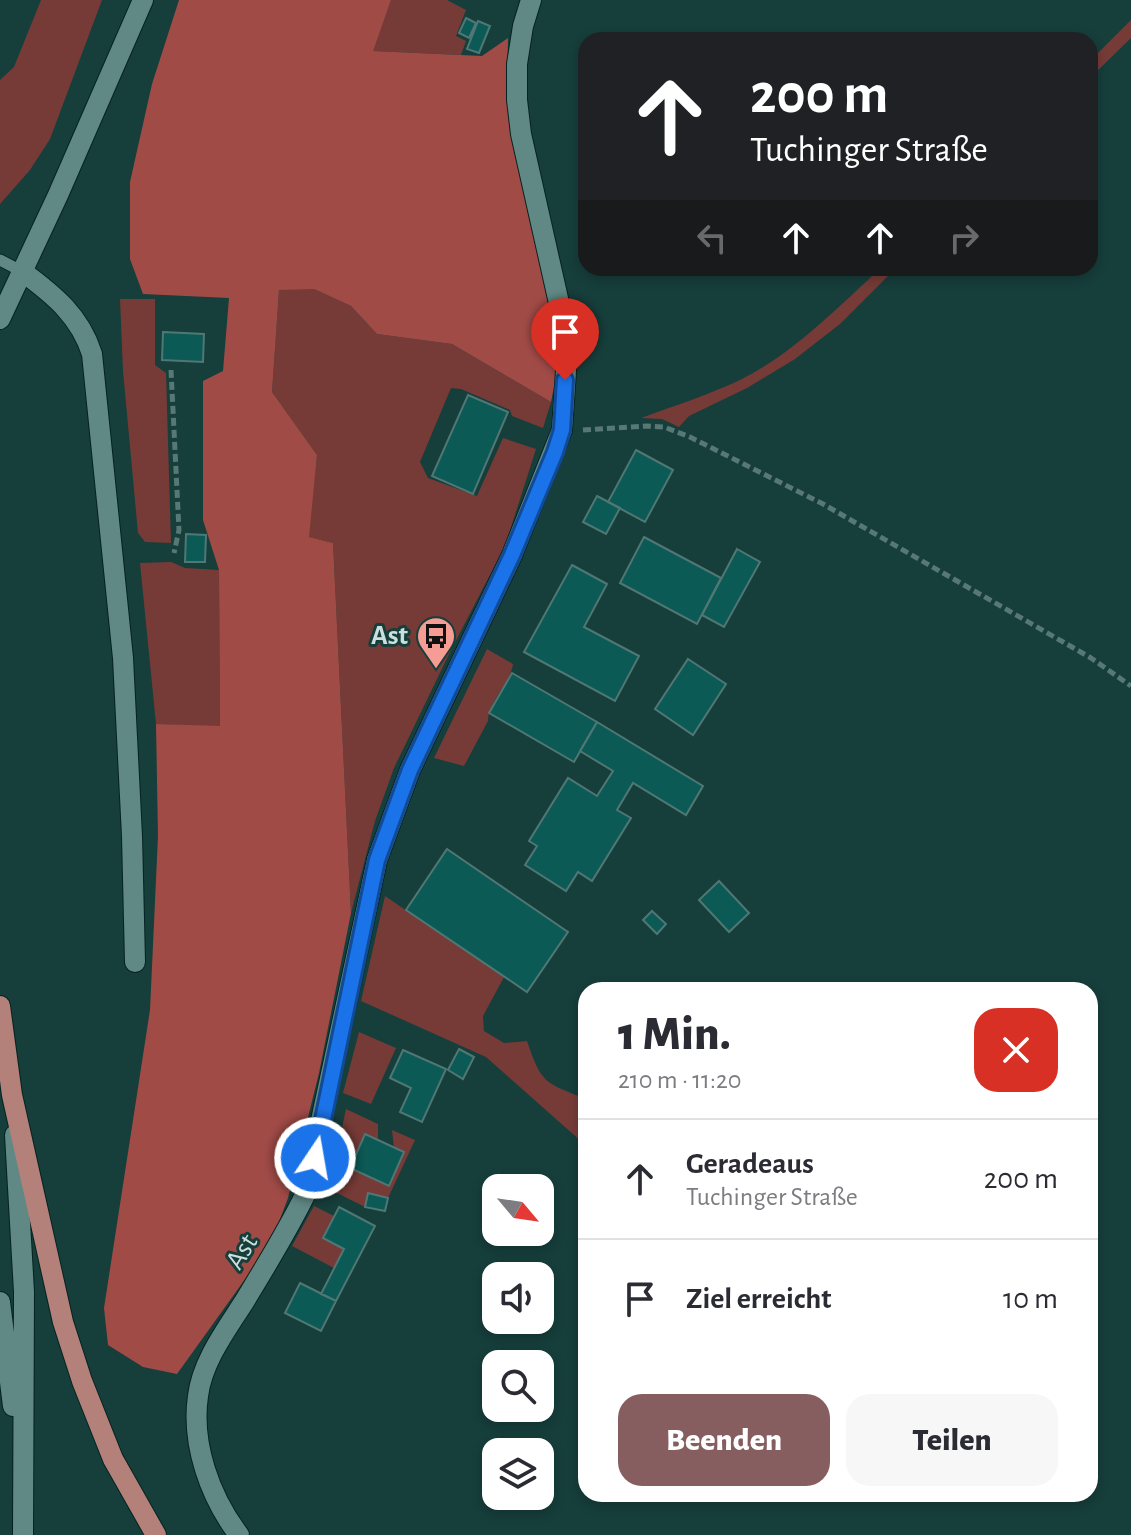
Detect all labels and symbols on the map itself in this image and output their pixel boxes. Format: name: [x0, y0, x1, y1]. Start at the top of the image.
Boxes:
pin: [531, 298, 599, 380]
bus stop icon: Ast: [415, 615, 457, 670]
place label: Ast: [371, 622, 409, 650]
position arrow: [273, 1116, 357, 1200]
north arrow: [482, 1174, 554, 1246]
street label: Ast: [221, 1229, 263, 1274]

